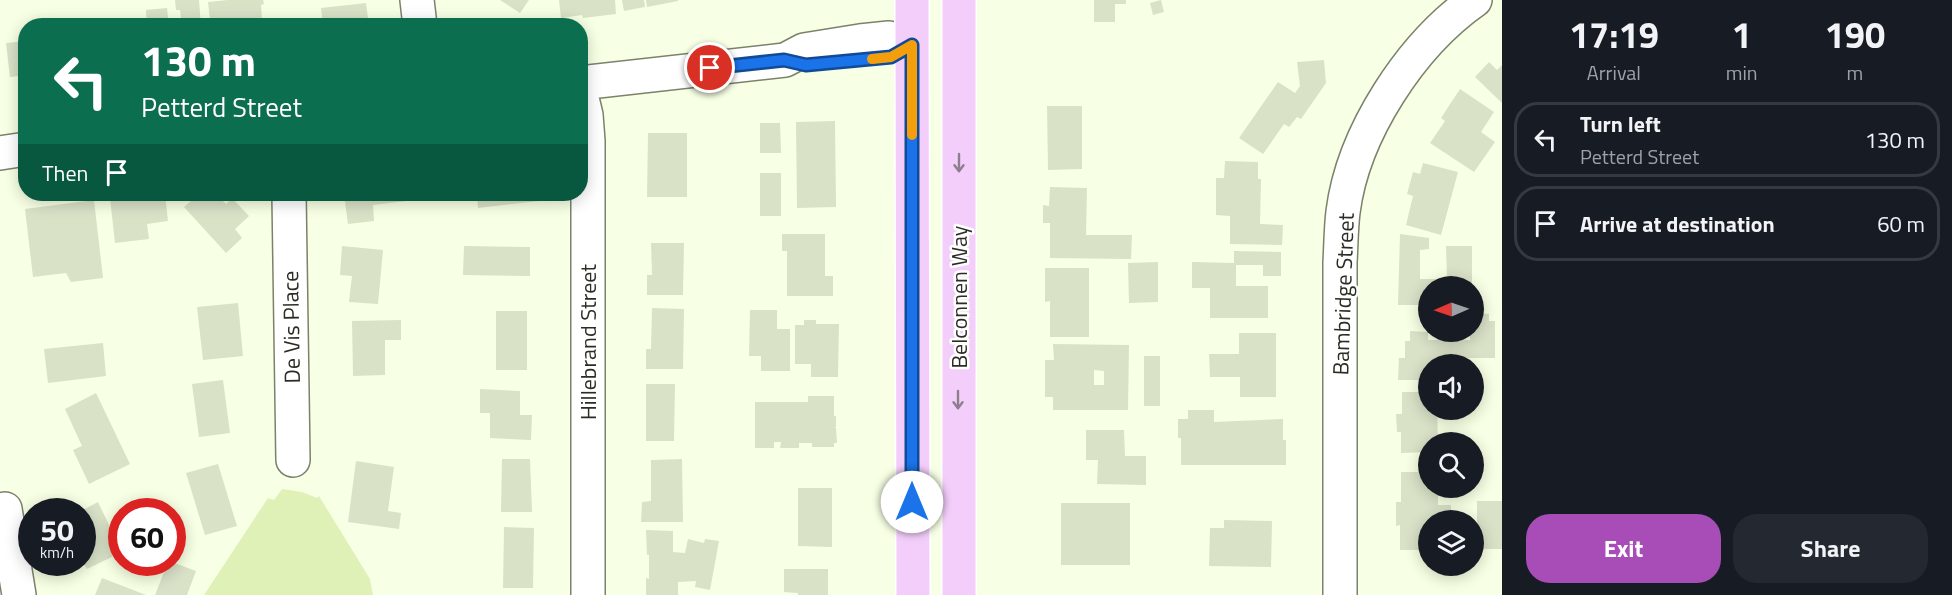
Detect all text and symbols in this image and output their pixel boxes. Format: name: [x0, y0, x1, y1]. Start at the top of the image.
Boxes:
text: 17:19: [1569, 7, 1659, 62]
text: 1: [1732, 7, 1752, 62]
text: 190: [1825, 7, 1885, 62]
text: 130 m: [141, 28, 256, 92]
icon: left: [42, 42, 120, 120]
pin: [684, 42, 735, 93]
icon: arrive: [693, 51, 726, 84]
text: Arrival: [1587, 57, 1641, 88]
text: min: [1726, 57, 1758, 88]
text: m: [1846, 57, 1863, 88]
text: Petterd Street: [141, 86, 302, 127]
text: Turn left: [1580, 107, 1661, 141]
icon: left: [1529, 123, 1562, 156]
text: 130 m: [1865, 123, 1925, 157]
text: Petterd Street: [1580, 141, 1699, 172]
one-way arrow: [953, 153, 965, 173]
text: Then: [42, 156, 88, 190]
icon: arrive: [100, 156, 133, 189]
icon: arrive: [1529, 207, 1562, 240]
text: Arrive at destination: [1580, 207, 1775, 241]
text: 60 m: [1877, 207, 1925, 241]
street label: Bambridge Street: [1323, 212, 1363, 376]
street label: Belconnen Way: [942, 225, 976, 368]
street label: Hillebrand Street: [571, 264, 605, 420]
street label: De Vis Place: [273, 270, 309, 384]
north arrow: [1418, 276, 1484, 342]
map controls: [1418, 276, 1484, 576]
button: sound: [1418, 354, 1484, 420]
one-way arrow: [952, 390, 964, 410]
button: search: [1418, 432, 1484, 498]
position arrow: [880, 470, 944, 534]
speed limit sign: 60: [108, 498, 186, 576]
text: 50: [40, 507, 74, 553]
button: layers: [1418, 510, 1484, 576]
button: Exit: [1526, 514, 1721, 583]
button: Share: [1733, 514, 1928, 583]
text: km/h: [40, 541, 74, 564]

